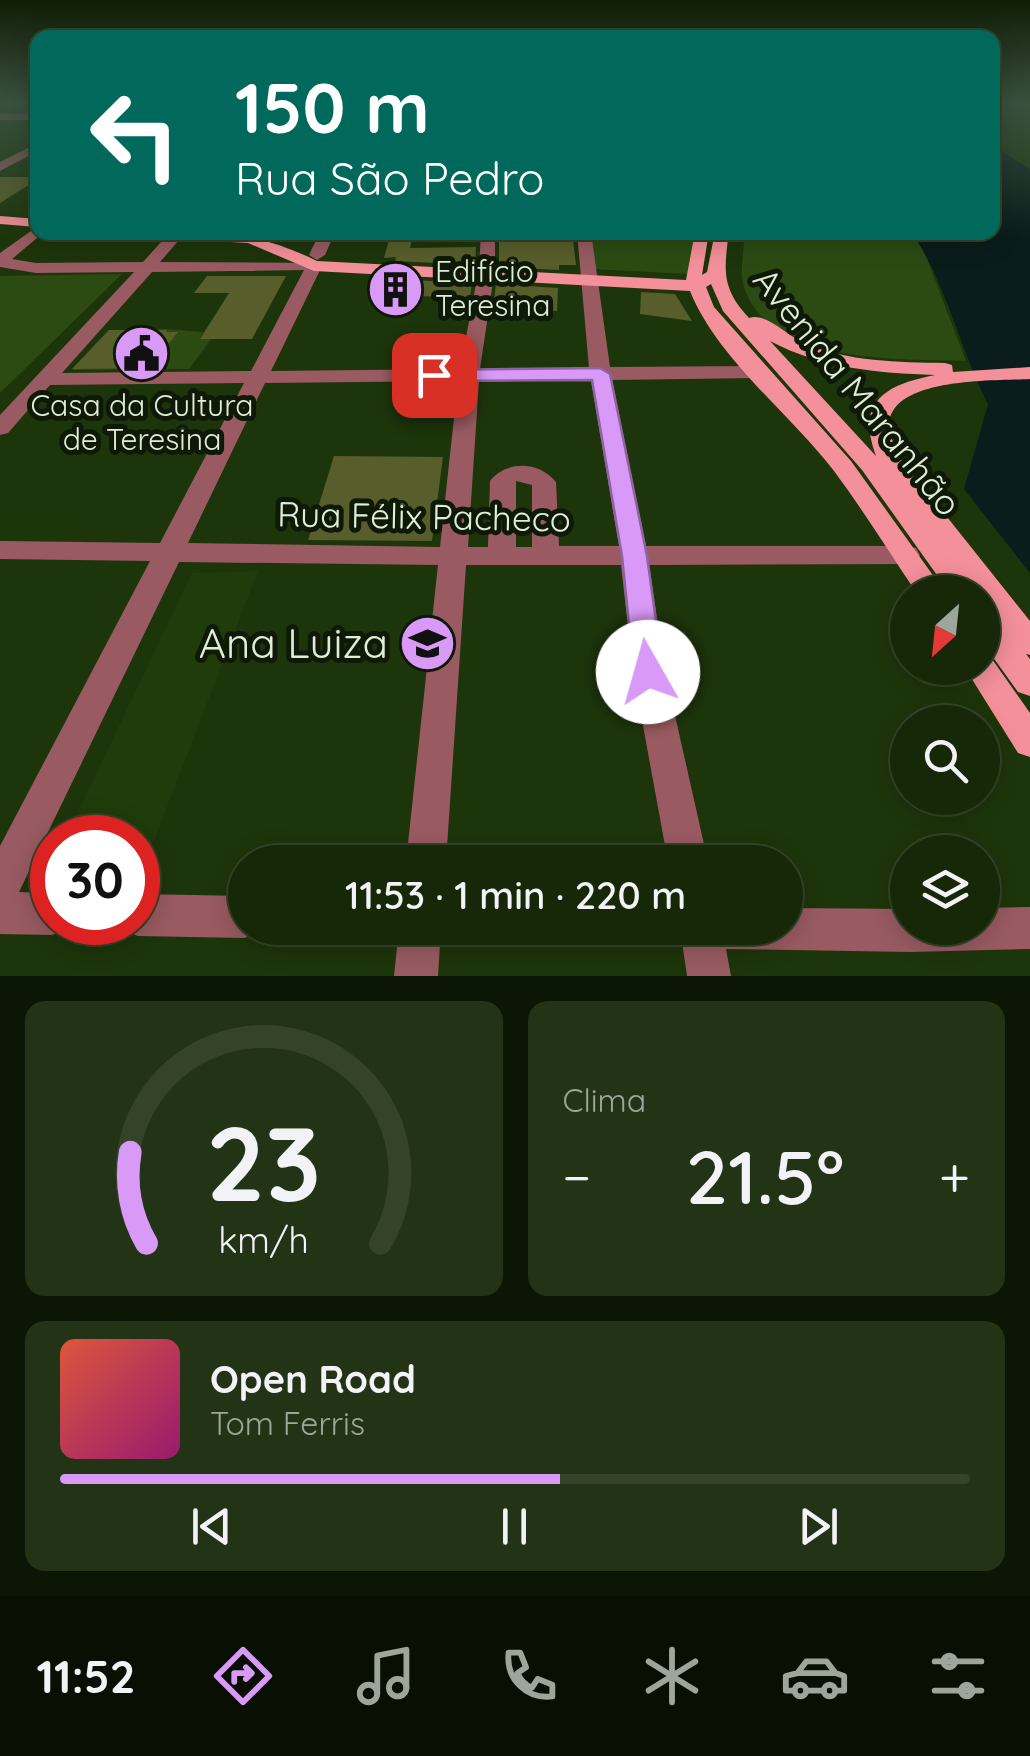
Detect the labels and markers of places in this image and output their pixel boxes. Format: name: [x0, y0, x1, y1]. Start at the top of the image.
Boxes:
place label: Edifício Teresina: [435, 252, 550, 324]
building icon: Edifício Teresina: [366, 259, 426, 319]
public building icon: Casa da Cultura de Teresina: [112, 324, 172, 384]
pin: [392, 333, 477, 418]
place label: Casa da Cultura de Teresina: [30, 386, 254, 458]
school or university icon: Ana Luiza: [397, 613, 457, 673]
place label: Ana Luiza: [199, 616, 388, 669]

